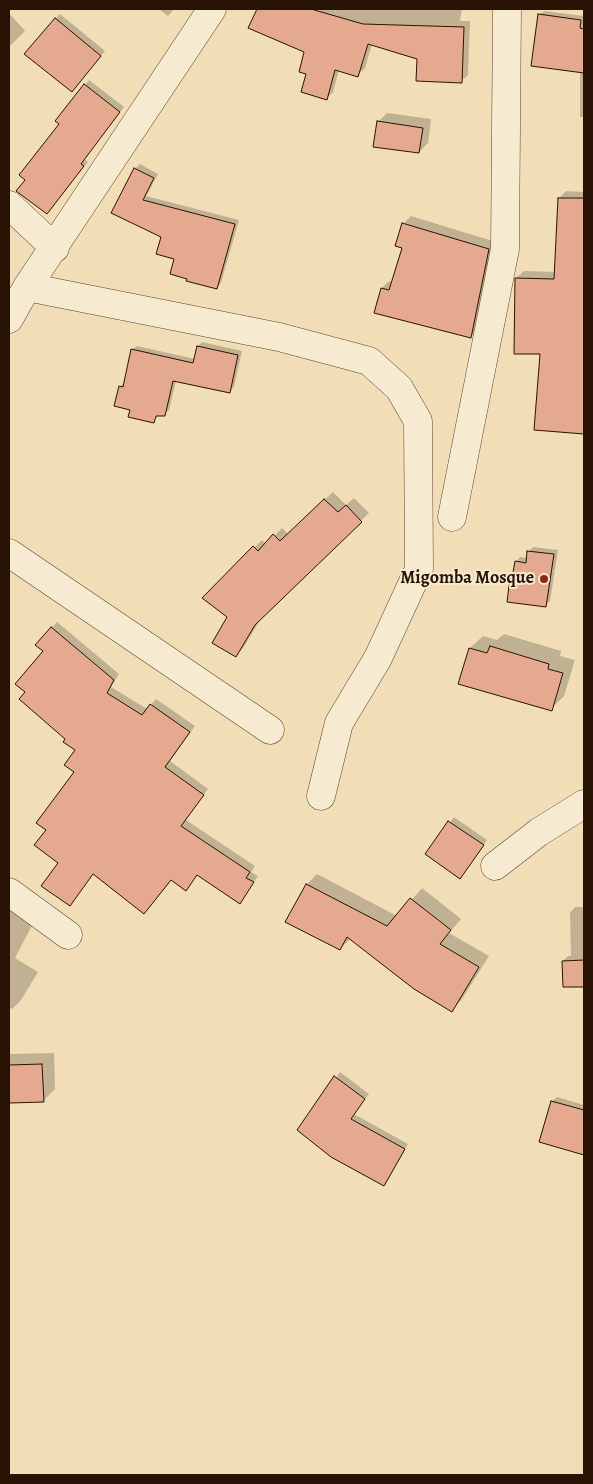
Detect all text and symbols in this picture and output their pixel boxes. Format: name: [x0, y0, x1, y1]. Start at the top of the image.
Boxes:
place label: Migomba Mosque: [400, 568, 534, 590]
marker: Migomba Mosque: [538, 573, 550, 585]

